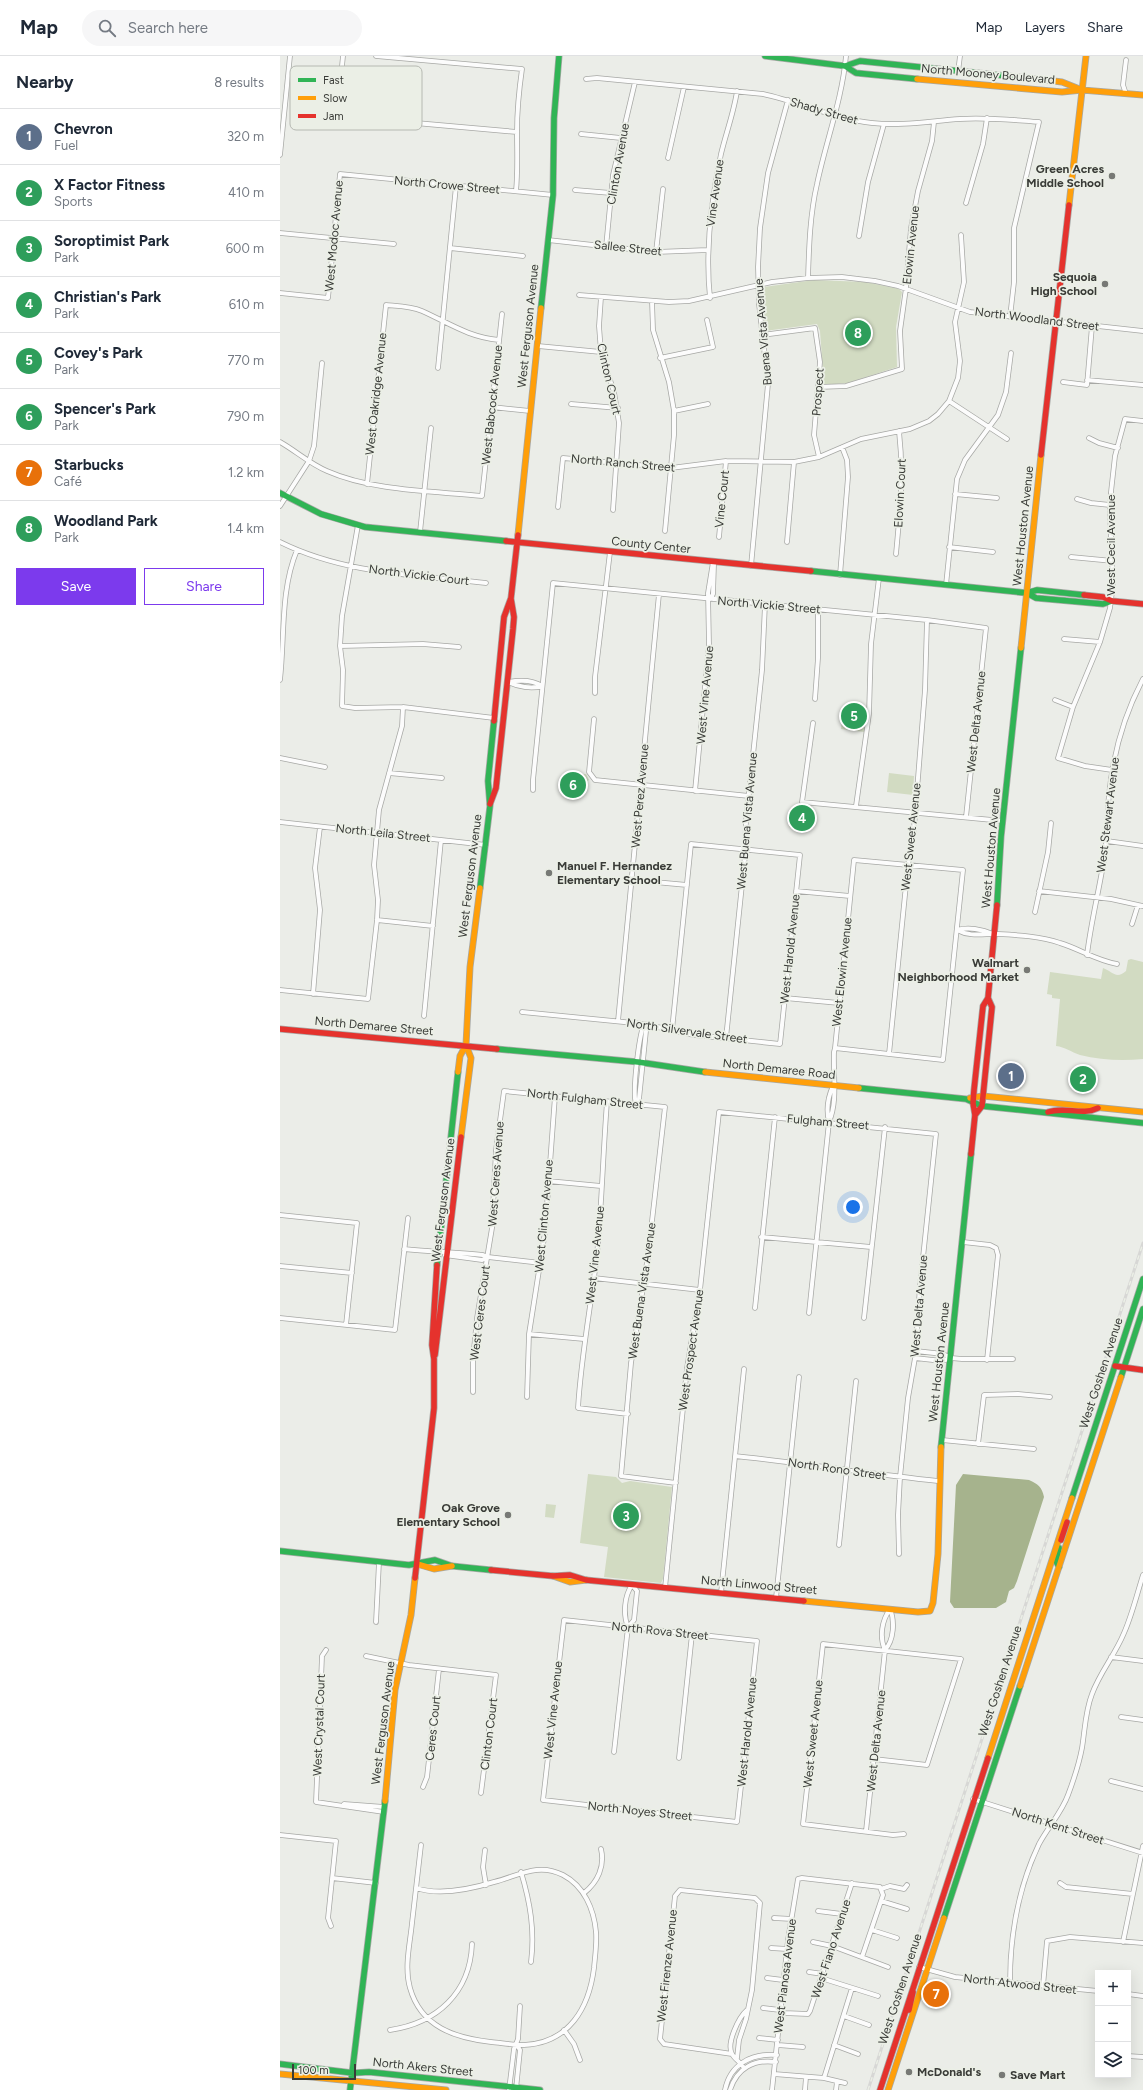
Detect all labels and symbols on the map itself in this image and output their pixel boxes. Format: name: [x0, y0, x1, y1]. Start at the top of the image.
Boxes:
street label: North Mooney Boulevard: [921, 61, 1055, 87]
legend: [290, 66, 422, 130]
text: Fast: [323, 74, 344, 87]
text: Slow: [323, 92, 347, 105]
street label: Shady Street: [788, 95, 860, 128]
text: Jam: [323, 110, 344, 123]
street label: Clinton Avenue: [604, 122, 632, 206]
street label: Vine Avenue: [703, 158, 727, 228]
place label: Green Acres Middle School: [1026, 162, 1104, 190]
marker: Green Acres Middle School: [1107, 171, 1117, 181]
street label: North Crowe Street: [393, 173, 501, 197]
street label: West Modoc Avenue: [322, 179, 346, 292]
street label: Elowin Avenue: [900, 205, 922, 285]
street label: Sallee Street: [593, 237, 663, 259]
street label: West Ferguson Avenue: [515, 263, 542, 389]
place label: Sequoia High School: [1030, 270, 1097, 298]
street label: Buena Vista Avenue: [751, 278, 775, 386]
marker: Sequoia High School: [1100, 279, 1110, 289]
street label: North Woodland Street: [974, 304, 1101, 334]
pin: 8: [845, 318, 871, 348]
street label: West Oakridge Avenue: [363, 332, 389, 456]
street label: Clinton Court: [594, 342, 624, 416]
street label: West Babcock Avenue: [479, 344, 505, 466]
street label: Prospect: [809, 367, 827, 417]
street label: North Ranch Street: [570, 451, 676, 475]
street label: Elowin Court: [891, 458, 909, 528]
street label: West Houston Avenue: [1010, 465, 1036, 587]
street label: Vine Court: [712, 469, 732, 529]
street label: West Cecil Avenue: [1104, 494, 1118, 596]
street label: County Center: [611, 534, 691, 556]
street label: North Vickie Court: [368, 562, 470, 588]
street label: North Vickie Street: [717, 594, 822, 617]
street label: West Vine Avenue: [694, 645, 716, 745]
street label: West Delta Avenue: [964, 670, 988, 774]
pin: 5: [841, 701, 867, 731]
street label: West Perez Avenue: [628, 743, 652, 848]
street label: West Buena Vista Avenue: [734, 751, 760, 890]
street label: West Stewart Avenue: [1094, 756, 1122, 874]
pin: 6: [560, 770, 586, 800]
street label: West Sweet Avenue: [898, 782, 924, 892]
street label: West Houston Avenue: [979, 787, 1003, 909]
pin: 4: [789, 803, 815, 833]
street label: West Ferguson Avenue: [455, 813, 485, 939]
street label: North Leila Street: [335, 821, 432, 845]
place label: Manuel F. Hernandez Elementary School: [557, 859, 672, 887]
marker: Manuel F. Hernandez Elementary School: [544, 868, 554, 878]
street label: West Harold Avenue: [777, 893, 803, 1004]
street label: West Elowin Avenue: [829, 916, 855, 1027]
place label: Walmart Neighborhood Market: [898, 956, 1019, 984]
marker: Walmart Neighborhood Market: [1022, 965, 1032, 975]
street label: North Demaree Street: [314, 1014, 435, 1038]
street label: North Silvervale Street: [626, 1016, 749, 1046]
street label: North Demaree Road: [722, 1056, 836, 1082]
pin: 1: [998, 1061, 1024, 1091]
pin: 2: [1070, 1064, 1096, 1094]
street label: North Fulgham Street: [526, 1086, 644, 1112]
street label: Fulgham Street: [786, 1111, 870, 1133]
street label: West Ceres Avenue: [485, 1120, 507, 1227]
street label: West Ferguson Avenue: [428, 1137, 458, 1263]
street label: West Clinton Avenue: [532, 1159, 556, 1273]
your location: [843, 1197, 863, 1217]
street label: West Vine Avenue: [583, 1205, 607, 1305]
street label: West Buena Vista Avenue: [625, 1221, 659, 1360]
street label: West Delta Avenue: [908, 1254, 930, 1358]
street label: West Ceres Court: [467, 1264, 493, 1361]
street label: West Prospect Avenue: [676, 1288, 707, 1412]
street label: West Houston Avenue: [926, 1301, 952, 1423]
street label: West Goshen Avenue: [1076, 1315, 1126, 1430]
street label: North Rono Street: [787, 1455, 888, 1483]
place label: Oak Grove Elementary School: [396, 1501, 500, 1529]
pin: 3: [613, 1501, 639, 1531]
marker: Oak Grove Elementary School: [503, 1510, 513, 1520]
street label: North Linwood Street: [700, 1573, 818, 1597]
street label: North Rova Street: [611, 1619, 710, 1643]
street label: West Goshen Avenue: [975, 1623, 1025, 1738]
street label: West Ferguson Avenue: [368, 1660, 398, 1786]
street label: West Vine Avenue: [541, 1660, 565, 1760]
street label: West Crystal Court: [310, 1673, 328, 1776]
street label: West Harold Avenue: [734, 1676, 760, 1787]
street label: West Sweet Avenue: [800, 1679, 826, 1789]
street label: West Delta Avenue: [864, 1689, 888, 1793]
street label: Ceres Court: [423, 1694, 443, 1761]
street label: Clinton Court: [478, 1697, 500, 1771]
street label: North Noyes Street: [587, 1799, 694, 1824]
street label: North Kent Street: [1010, 1804, 1106, 1848]
street label: West Fiano Avenue: [808, 1897, 854, 2000]
street label: West Firenze Avenue: [654, 1909, 680, 2023]
street label: West Pianosa Avenue: [771, 1917, 799, 2034]
street label: West Goshen Avenue: [875, 1931, 925, 2046]
street label: North Atwood Street: [963, 1971, 1078, 1997]
pin: 7: [923, 1979, 949, 2009]
street label: North Akers Street: [372, 2055, 474, 2079]
scale bar: [292, 2062, 356, 2081]
place label: McDonald's: [917, 2065, 981, 2079]
marker: McDonald's: [904, 2067, 914, 2077]
place label: Save Mart: [1010, 2068, 1066, 2082]
marker: Save Mart: [997, 2070, 1007, 2080]

